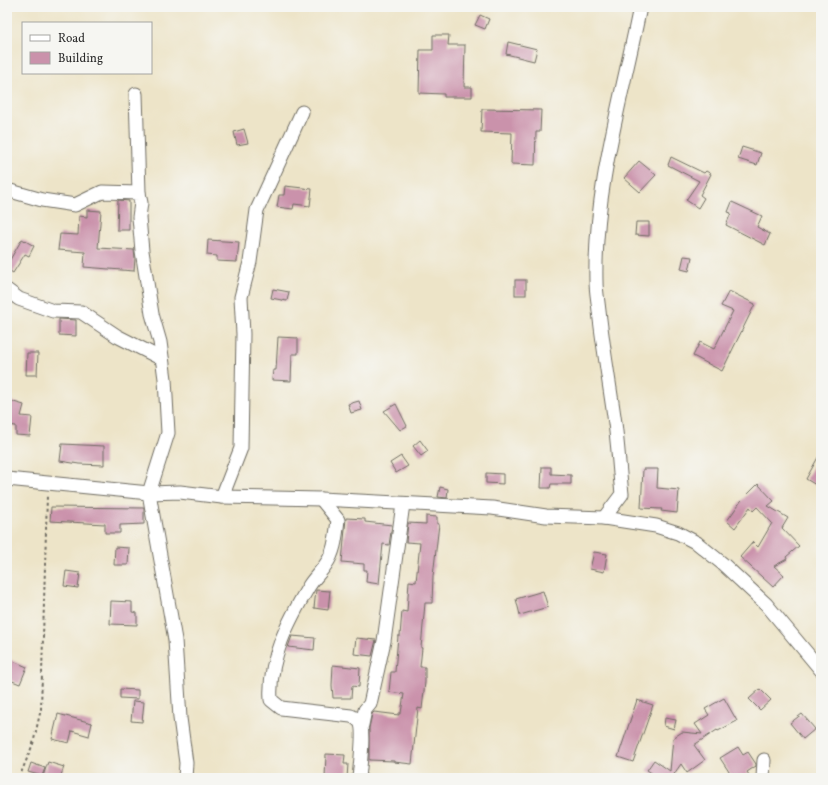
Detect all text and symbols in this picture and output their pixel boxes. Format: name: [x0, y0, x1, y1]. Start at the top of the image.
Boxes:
legend: [22, 22, 152, 74]
text: Road: [58, 31, 85, 47]
text: Building: [58, 51, 103, 67]

